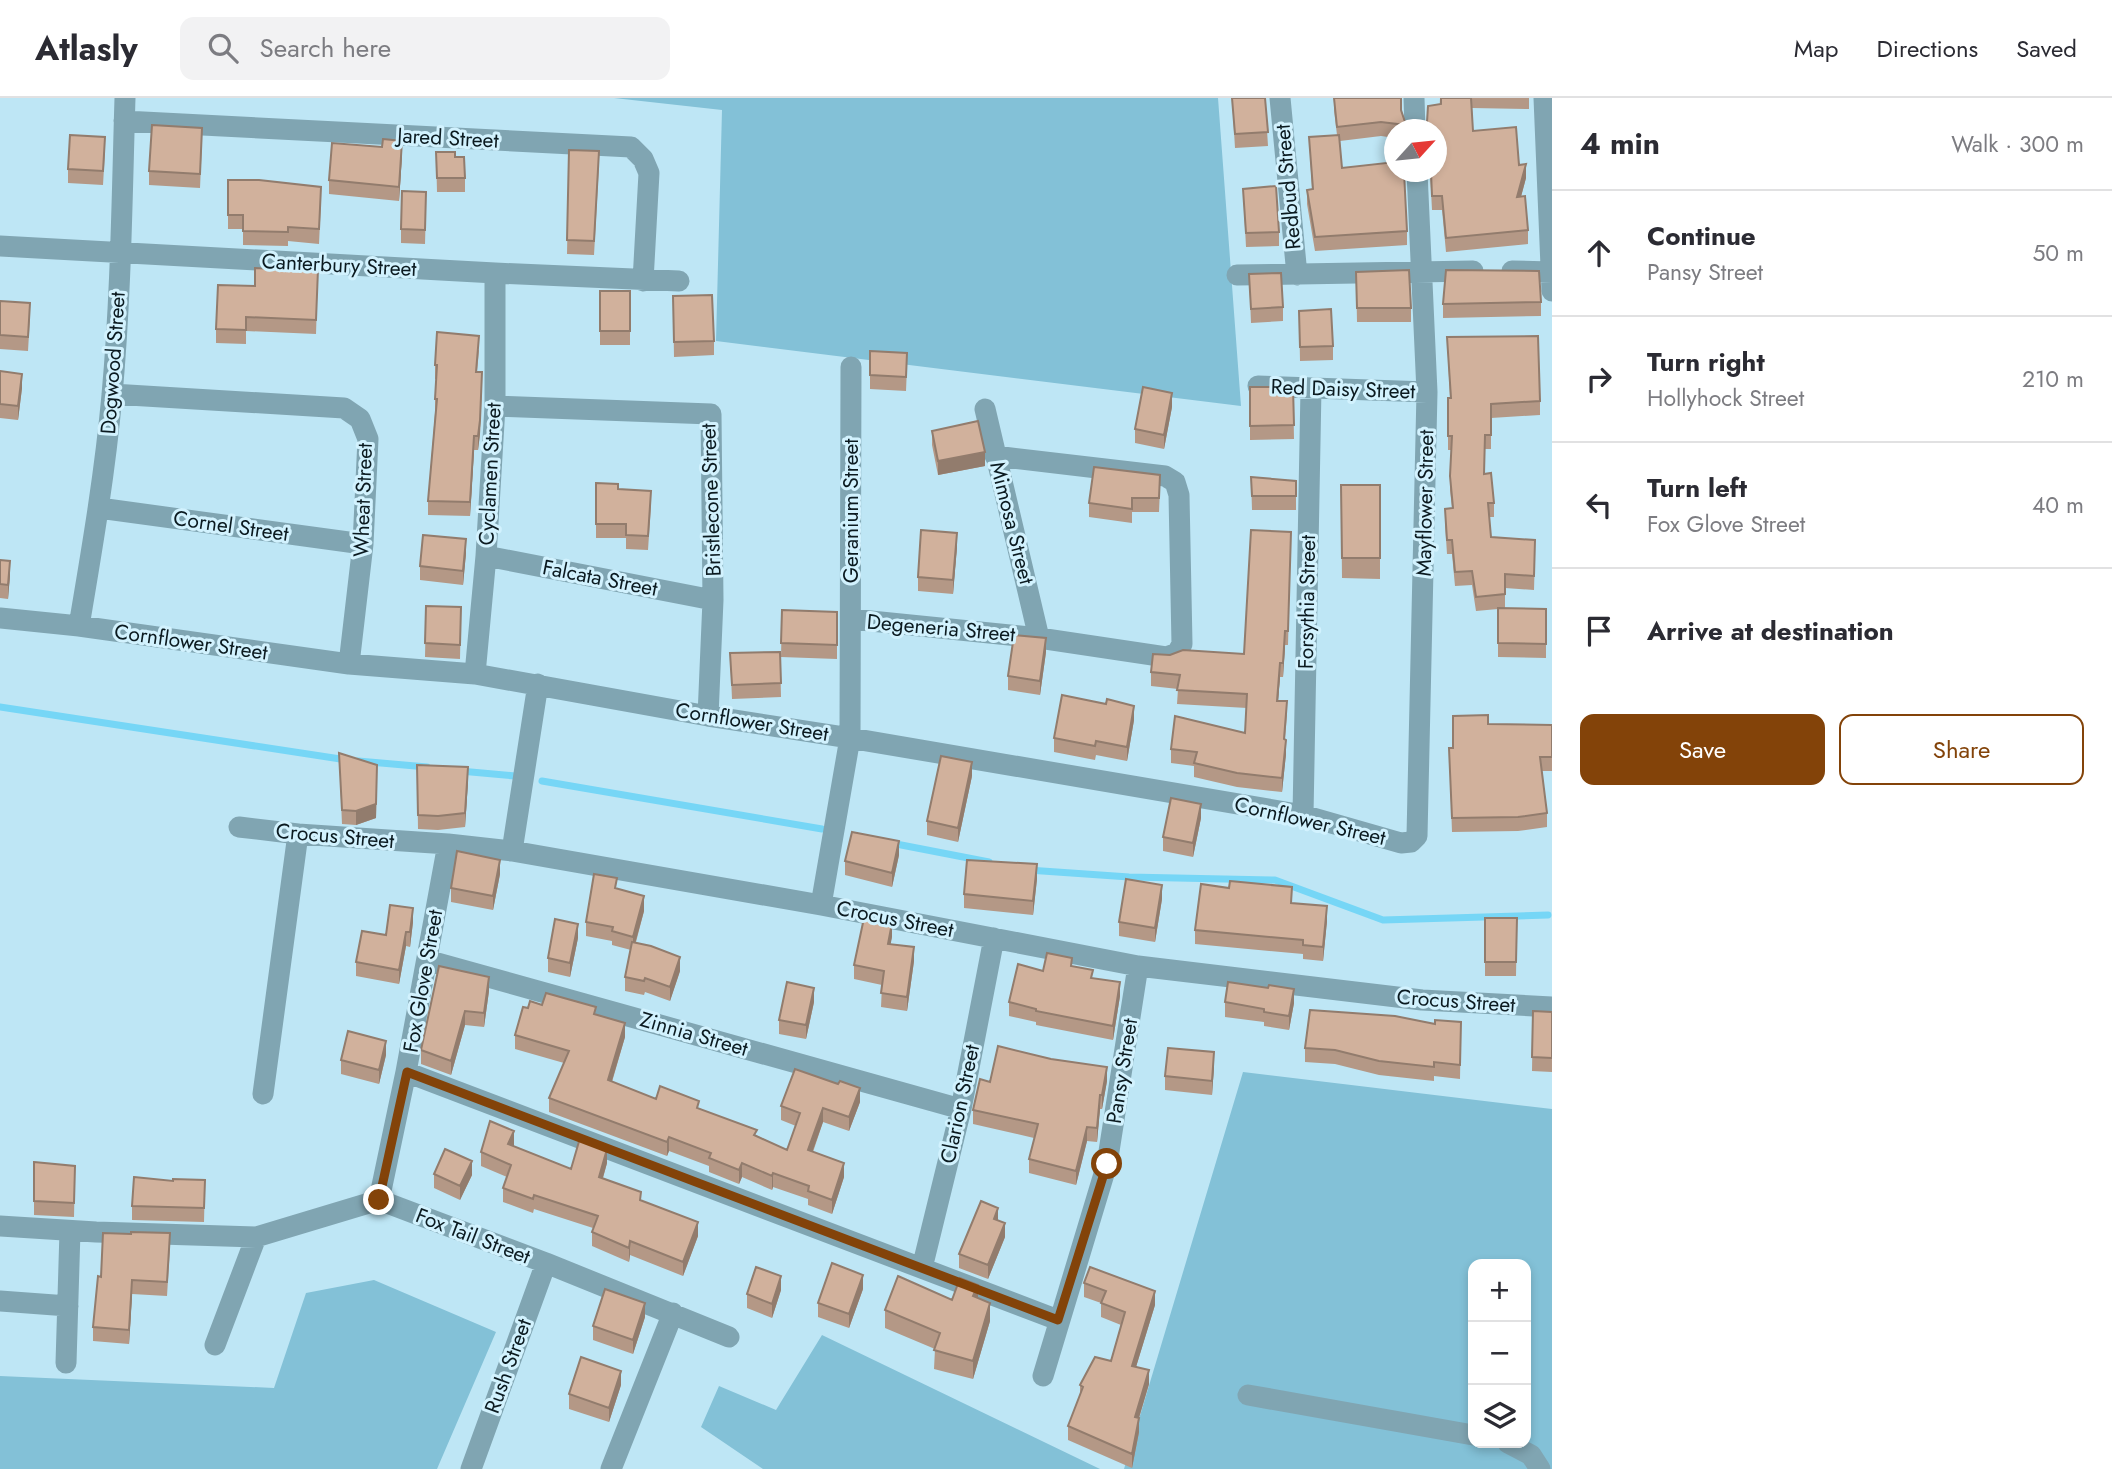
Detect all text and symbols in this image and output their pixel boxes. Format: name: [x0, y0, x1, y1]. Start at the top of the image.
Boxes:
search box: [180, 17, 670, 80]
text: Atlasly: [35, 25, 138, 72]
icon: search: [204, 29, 242, 67]
text: Search here: [260, 29, 391, 67]
text: Map: [1794, 31, 1839, 66]
text: Directions: [1877, 31, 1978, 66]
text: Saved: [2016, 31, 2077, 66]
north arrow: [1384, 119, 1447, 182]
street label: Jared Street: [394, 120, 499, 156]
text: 4 min: [1580, 122, 1660, 165]
street label: Redbud Street: [1268, 123, 1308, 251]
text: Walk · 300 m: [1951, 127, 2084, 161]
text: Continue: [1647, 217, 1756, 255]
icon: ahead: [1580, 234, 1618, 272]
text: 50 m: [2032, 236, 2084, 270]
street label: Canterbury Street: [261, 246, 417, 284]
text: Pansy Street: [1647, 255, 1763, 289]
street label: Dogwood Street: [93, 291, 133, 435]
text: Turn right: [1647, 343, 1765, 381]
icon: right: [1580, 360, 1618, 398]
text: 210 m: [2022, 362, 2084, 396]
street label: Red Daisy Street: [1270, 371, 1416, 407]
text: Hollyhock Street: [1647, 381, 1804, 415]
street label: Cyclamen Street: [471, 402, 509, 546]
street label: Bristlecone Street: [693, 423, 729, 577]
street label: Mayflower Street: [1409, 429, 1441, 577]
street label: Geranium Street: [836, 439, 866, 583]
street label: Wheat Street: [346, 442, 380, 558]
street label: Mimosa Street: [982, 459, 1042, 587]
text: Turn left: [1647, 469, 1747, 507]
icon: left: [1580, 486, 1618, 524]
text: 40 m: [2032, 488, 2084, 522]
street label: Cornel Street: [171, 503, 291, 549]
text: Fox Glove Street: [1647, 507, 1805, 541]
street label: Forsythia Street: [1291, 535, 1323, 669]
street label: Falcata Street: [540, 552, 660, 604]
street label: Degeneria Street: [866, 607, 1016, 649]
icon: arrive: [1580, 612, 1618, 650]
text: Arrive at destination: [1647, 612, 1894, 650]
street label: Cornflower Street: [112, 616, 270, 668]
street label: Cornflower Street: [673, 695, 831, 749]
button: Save: [1580, 714, 1825, 785]
button: Share: [1839, 714, 2084, 785]
street label: Cornflower Street: [1231, 789, 1389, 853]
street label: Crocus Street: [275, 816, 395, 856]
street label: Crocus Street: [834, 893, 956, 945]
street label: Fox Glove Street: [396, 907, 450, 1055]
street label: Crocus Street: [1396, 982, 1516, 1020]
street label: Zinnia Street: [637, 1004, 751, 1064]
street label: Pansy Street: [1099, 1016, 1145, 1126]
street label: Clarion Street: [933, 1042, 987, 1166]
route start: [1091, 1148, 1122, 1179]
route end: [363, 1184, 394, 1215]
street label: Fox Tail Street: [411, 1200, 535, 1272]
map controls: [1468, 1259, 1531, 1448]
button: +: [1468, 1259, 1531, 1322]
street label: Rush Street: [477, 1315, 539, 1417]
button: −: [1468, 1322, 1531, 1385]
button: layers: [1468, 1385, 1531, 1448]

